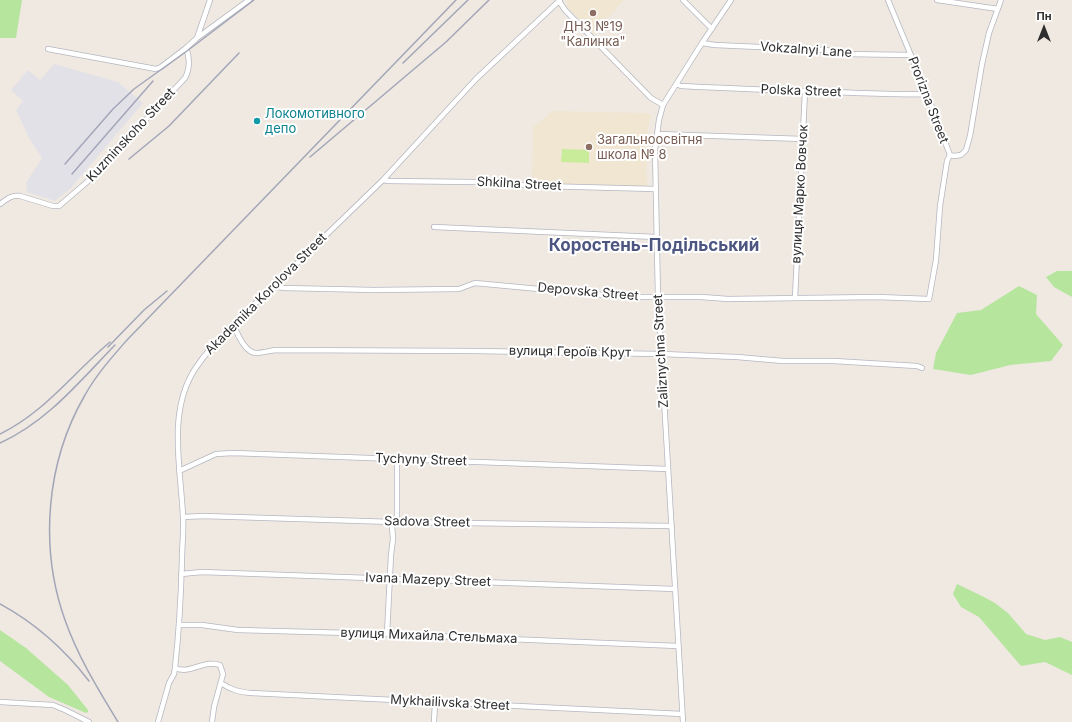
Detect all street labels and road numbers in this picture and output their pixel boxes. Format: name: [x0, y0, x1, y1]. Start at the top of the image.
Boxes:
street label: Vokzalnyi Lane: [759, 39, 853, 61]
street label: Prorizna Street: [904, 54, 952, 146]
street label: Polska Street: [760, 82, 842, 100]
street label: Kuzminskoho Street: [83, 85, 179, 185]
street label: вулиця Марко Вовчок: [789, 124, 811, 264]
street label: Shkilna Street: [476, 174, 562, 194]
street label: Akademika Korolova Street: [202, 230, 330, 358]
street label: Depovska Street: [537, 280, 639, 304]
street label: Zaliznychna Street: [650, 294, 672, 408]
street label: вулиця Героїв Крут: [509, 343, 631, 361]
street label: Tychyny Street: [375, 451, 467, 469]
street label: Sadova Street: [384, 513, 470, 531]
street label: Ivana Mazepy Street: [365, 570, 491, 590]
street label: вулиця Михайла Стельмаха: [340, 625, 518, 647]
street label: Mykhailivska Street: [390, 692, 510, 714]

